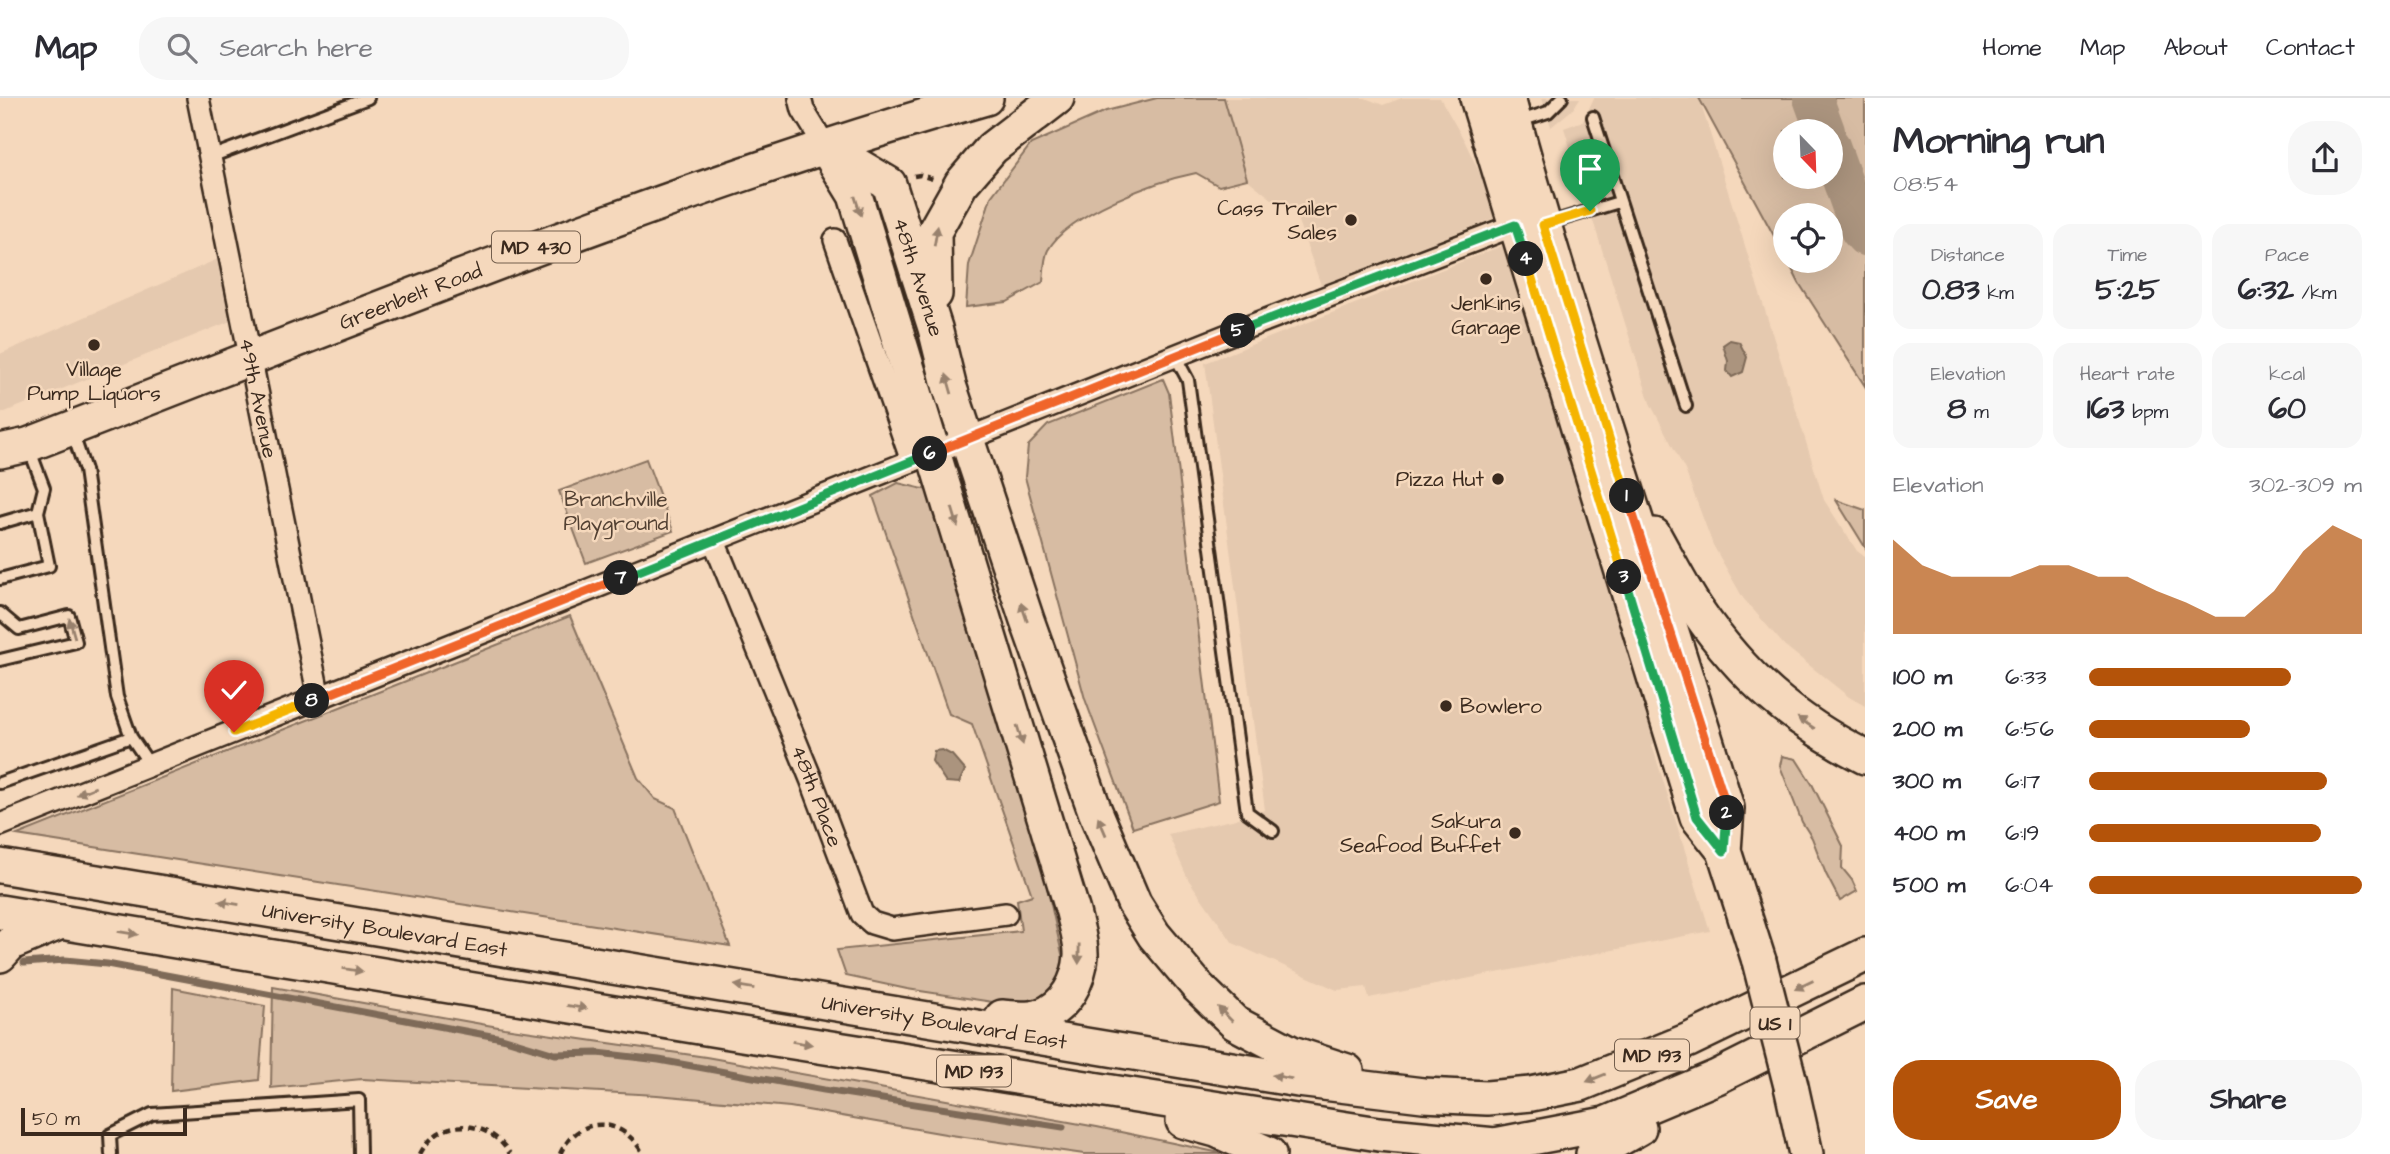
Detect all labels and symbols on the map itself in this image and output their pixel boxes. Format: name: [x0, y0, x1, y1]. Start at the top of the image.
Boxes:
north arrow: [1773, 119, 1843, 189]
pin: [1560, 139, 1620, 211]
place label: Cass Trailer Sales: [1217, 194, 1337, 247]
one-way arrow: [853, 195, 864, 216]
marker: Cass Trailer Sales: [1343, 212, 1359, 228]
street label: 48th Avenue: [886, 214, 951, 340]
one-way arrow: [931, 225, 942, 247]
road number: MD 430: [492, 232, 580, 262]
pin: 4: [1508, 242, 1544, 276]
street label: Greenbelt Road: [335, 256, 486, 337]
marker: Jenkins Garage: [1478, 271, 1494, 287]
place label: Jenkins Garage: [1451, 289, 1521, 344]
pin: 5: [1220, 314, 1256, 348]
street label: 49th Avenue: [232, 335, 284, 461]
marker: Village Pump Liquors: [86, 337, 102, 353]
place label: Village Pump Liquors: [27, 355, 161, 409]
one-way arrow: [944, 373, 954, 394]
pin: 6: [912, 436, 948, 472]
place label: Pizza Hut: [1396, 465, 1485, 494]
marker: Pizza Hut: [1490, 471, 1506, 487]
pin: 1: [1610, 478, 1644, 514]
park label: Branchville Playground: [563, 485, 669, 540]
one-way arrow: [950, 507, 960, 528]
pin: 7: [604, 560, 638, 596]
pin: 3: [1606, 560, 1642, 594]
one-way arrow: [1019, 602, 1029, 623]
one-way arrow: [67, 617, 77, 638]
pin: [204, 660, 264, 732]
pin: 8: [294, 684, 330, 718]
place label: Bowlero: [1460, 692, 1542, 721]
marker: Bowlero: [1438, 698, 1454, 714]
one-way arrow: [1796, 717, 1816, 730]
one-way arrow: [1016, 725, 1026, 746]
street label: 48th Place: [784, 741, 849, 851]
one-way arrow: [76, 785, 97, 796]
pin: 2: [1710, 796, 1744, 830]
place label: Sakura Seafood Buffet: [1340, 807, 1501, 860]
one-way arrow: [1096, 816, 1107, 837]
marker: Sakura Seafood Buffet: [1507, 825, 1523, 841]
street label: University Boulevard East: [260, 895, 510, 965]
one-way arrow: [218, 898, 240, 909]
one-way arrow: [117, 928, 139, 939]
one-way arrow: [1073, 943, 1085, 965]
one-way arrow: [342, 965, 364, 976]
one-way arrow: [1794, 979, 1814, 990]
one-way arrow: [733, 981, 755, 992]
street label: University Boulevard East: [819, 988, 1069, 1057]
one-way arrow: [566, 1002, 588, 1013]
one-way arrow: [1217, 1006, 1234, 1023]
road number: US 1: [1750, 1007, 1800, 1038]
one-way arrow: [791, 1038, 813, 1049]
road number: MD 193: [1615, 1040, 1689, 1071]
road number: MD 193: [937, 1056, 1011, 1086]
one-way arrow: [1271, 1071, 1293, 1082]
one-way arrow: [1586, 1073, 1607, 1084]
scale bar: [21, 1105, 187, 1137]

